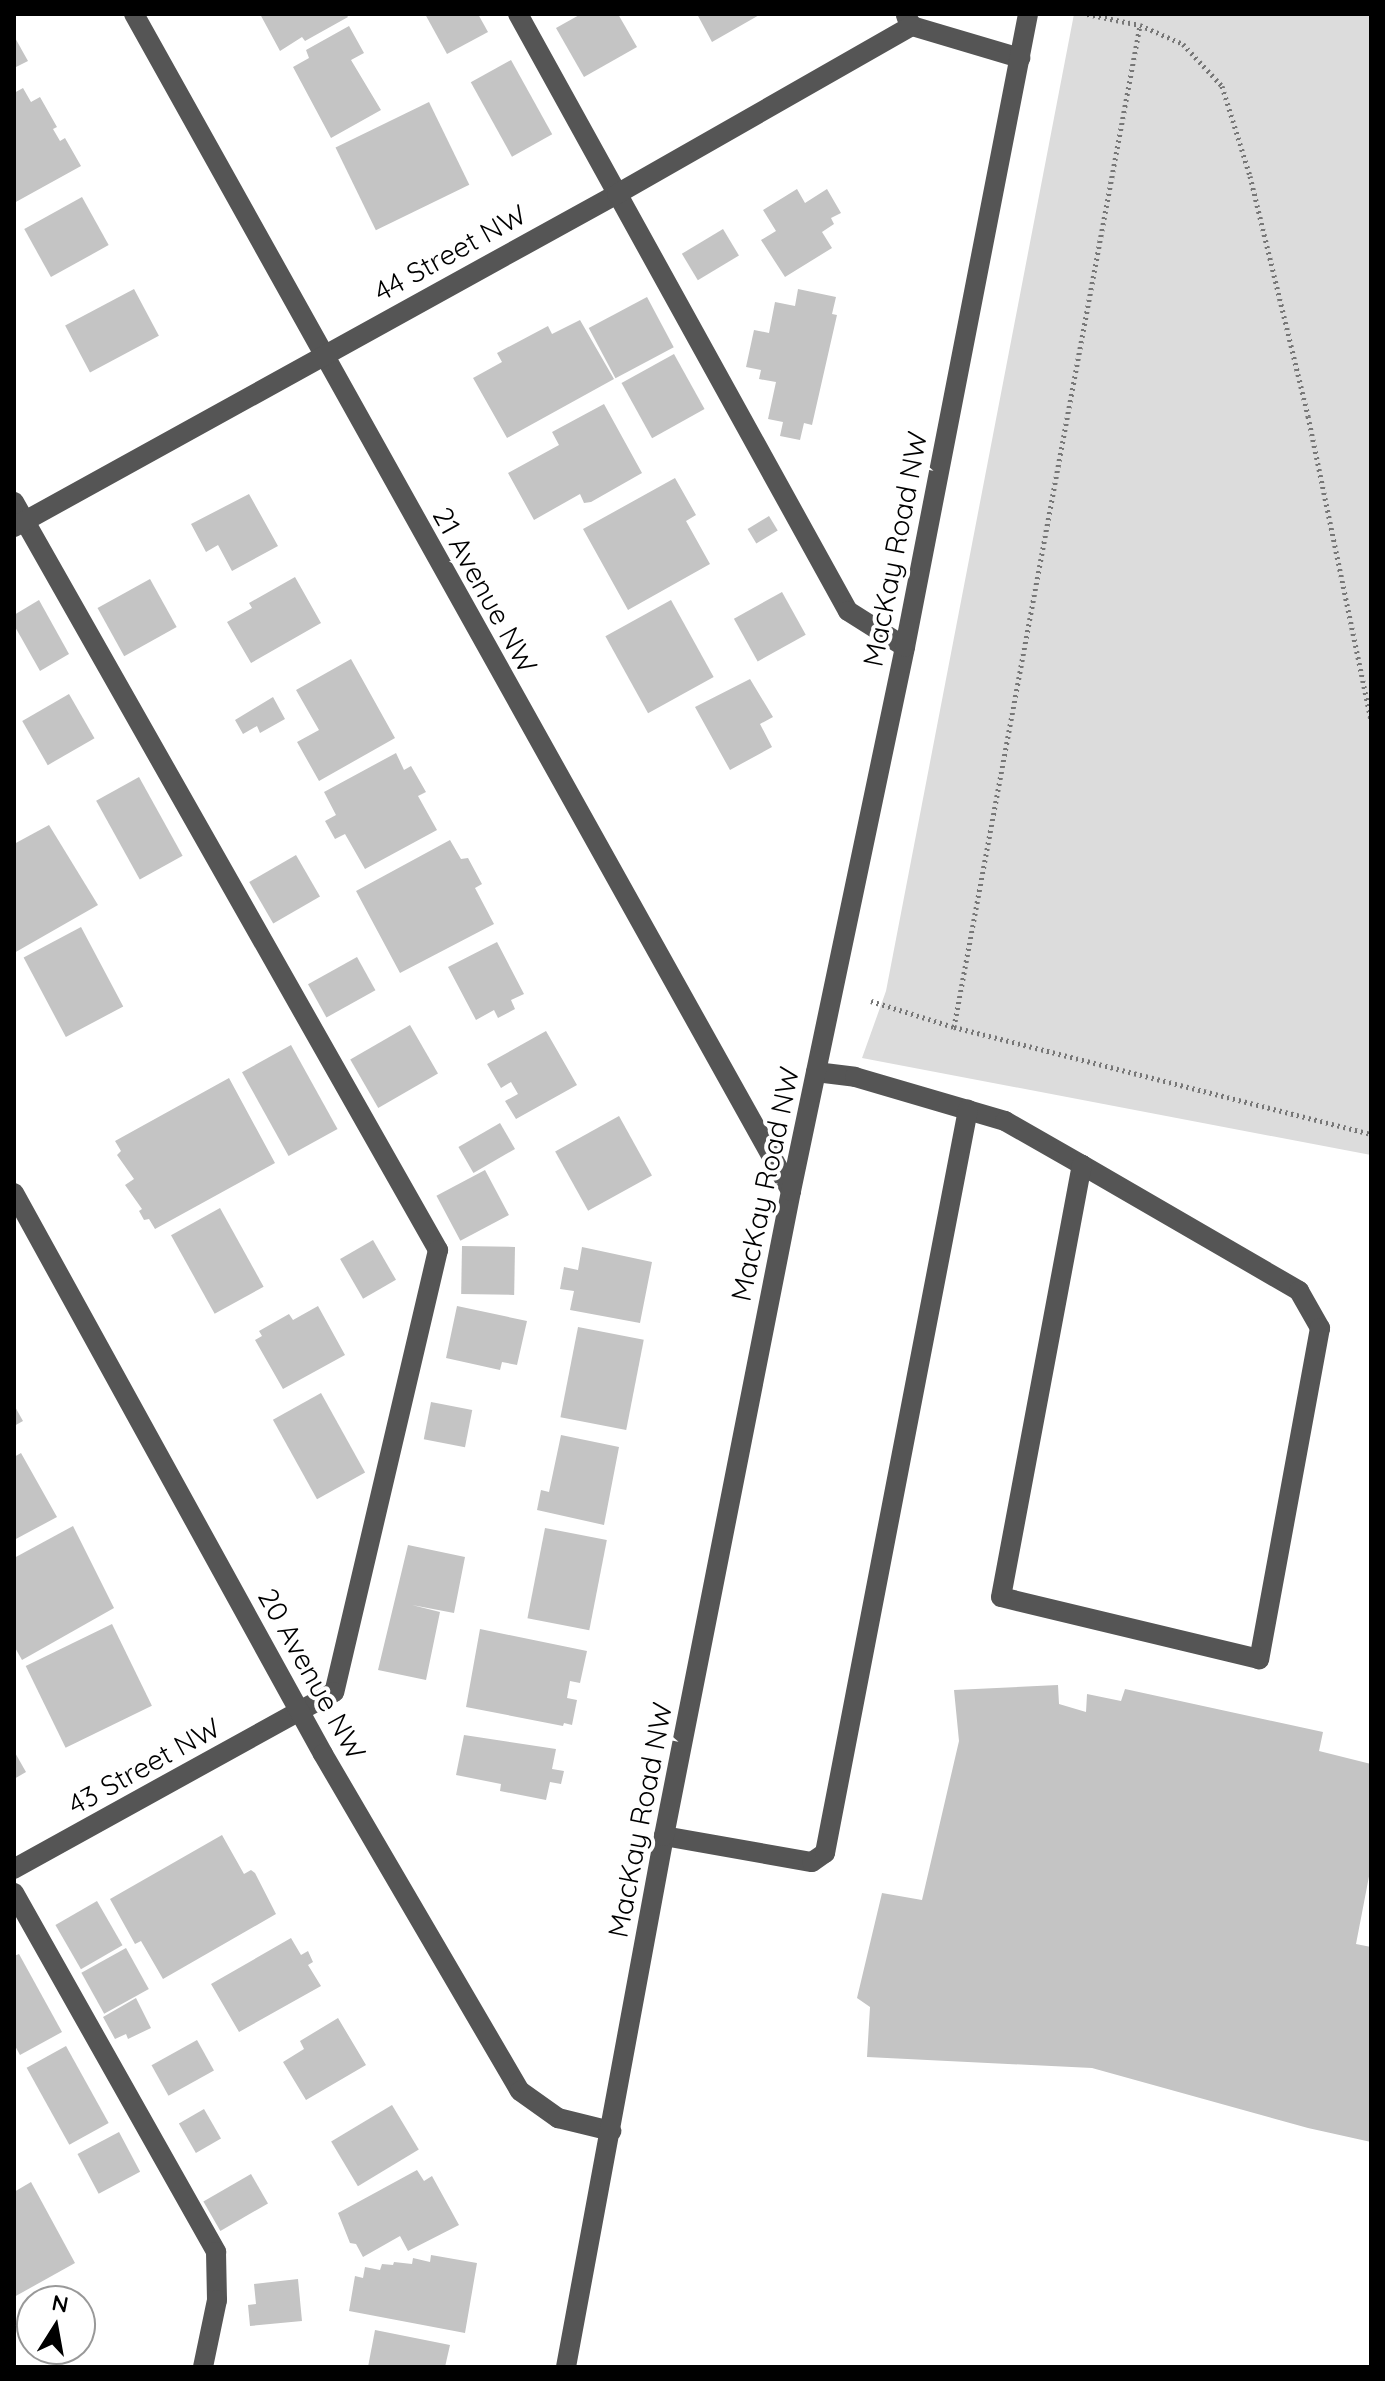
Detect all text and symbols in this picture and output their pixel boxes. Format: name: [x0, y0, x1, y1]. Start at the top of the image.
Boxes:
street label: 44 Street NW: [368, 197, 532, 309]
street label: MacKay Road NW: [856, 429, 934, 669]
street label: 21 Avenue NW: [426, 501, 544, 679]
street label: MacKay Road NW: [724, 1064, 806, 1304]
street label: 20 Avenue NW: [251, 1582, 373, 1766]
street label: MacKay Road NW: [601, 1700, 679, 1940]
street label: 43 Street NW: [62, 1710, 226, 1822]
north arrow: [16, 2285, 96, 2365]
text: N: [50, 2288, 71, 2319]

